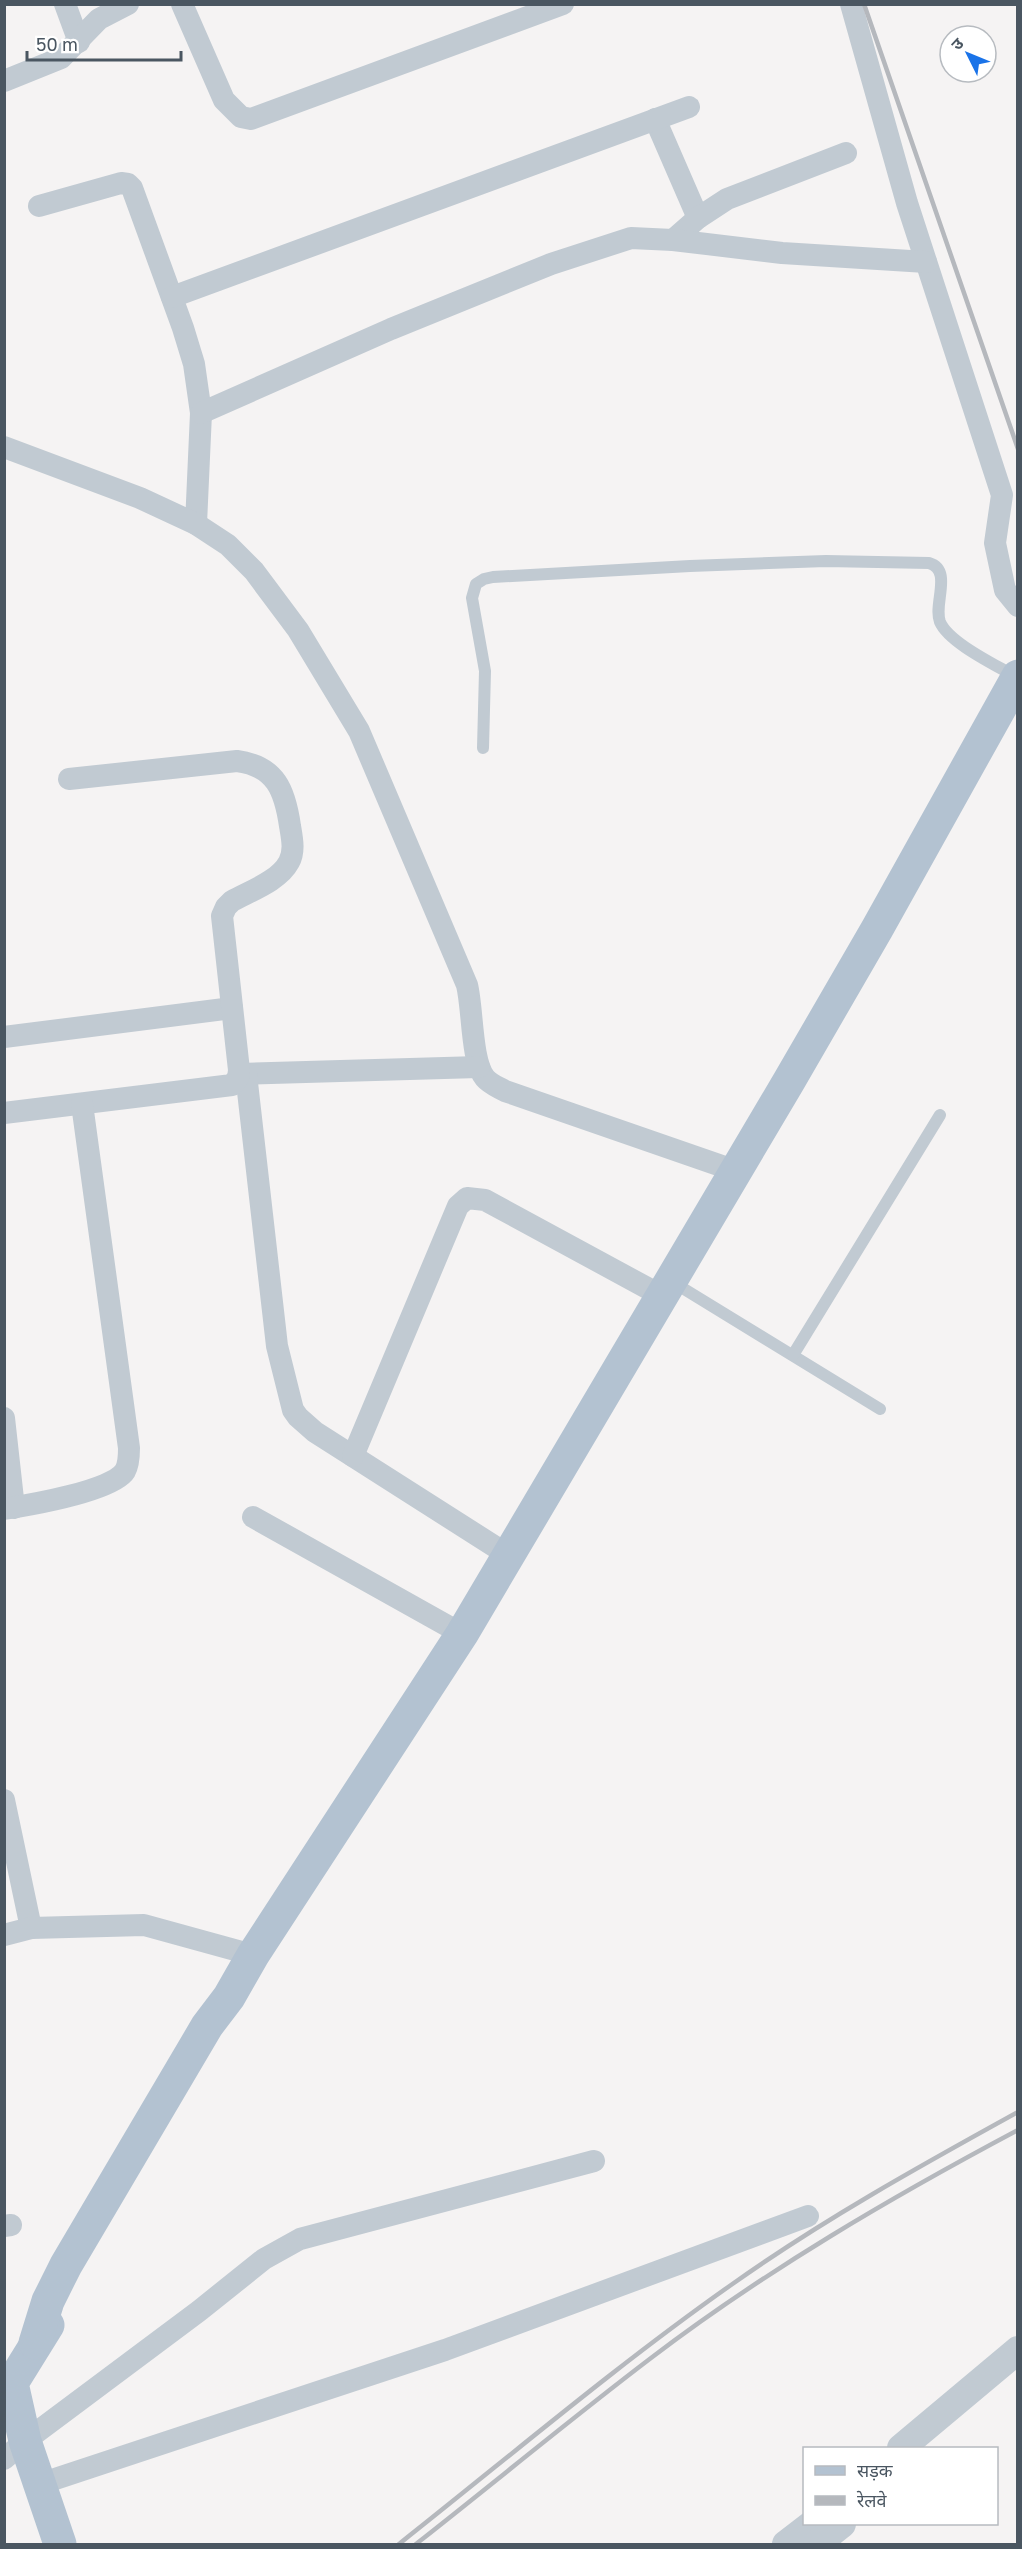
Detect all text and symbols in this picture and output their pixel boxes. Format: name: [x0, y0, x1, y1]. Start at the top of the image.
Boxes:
scale bar: [27, 24, 182, 62]
north arrow: [938, 24, 998, 84]
text: 50 m: [36, 33, 78, 55]
text: उ: [947, 33, 968, 54]
legend: [803, 2447, 998, 2525]
text: सड़क: [857, 2459, 894, 2481]
text: रेलवे: [856, 2489, 888, 2511]

